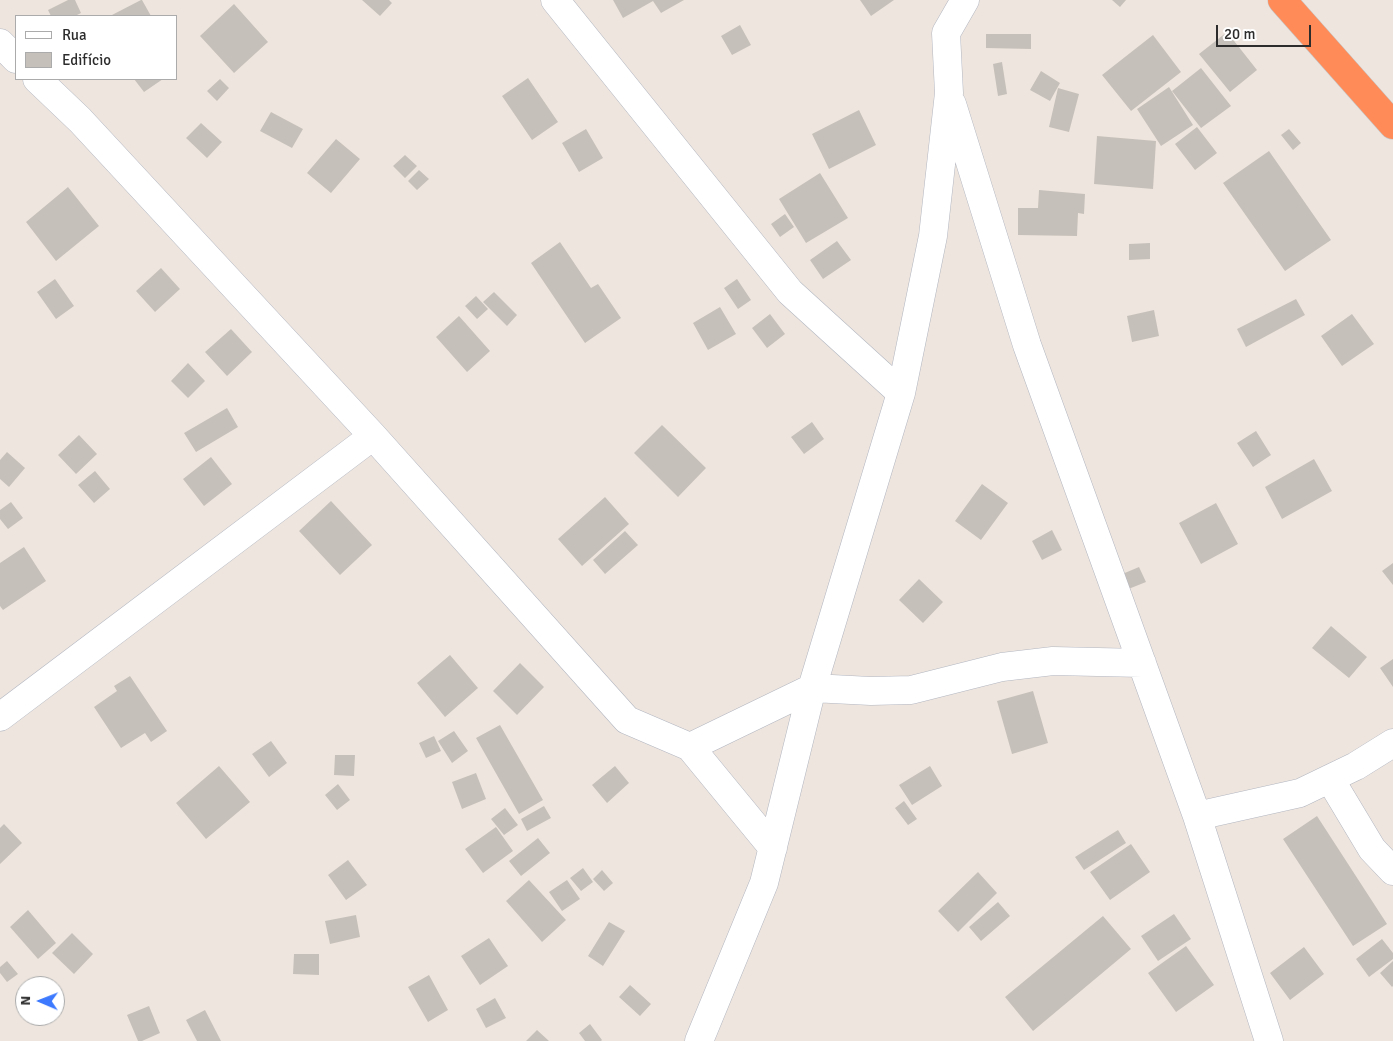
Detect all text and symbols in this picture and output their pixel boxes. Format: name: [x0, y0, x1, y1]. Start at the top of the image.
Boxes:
legend: [15, 15, 178, 80]
scale bar: [1218, 15, 1313, 47]
text: 20 m: [1224, 25, 1255, 43]
text: Rua: [62, 26, 87, 44]
text: Edifício: [62, 51, 111, 69]
north arrow: [15, 976, 65, 1026]
text: N: [17, 996, 34, 1006]

